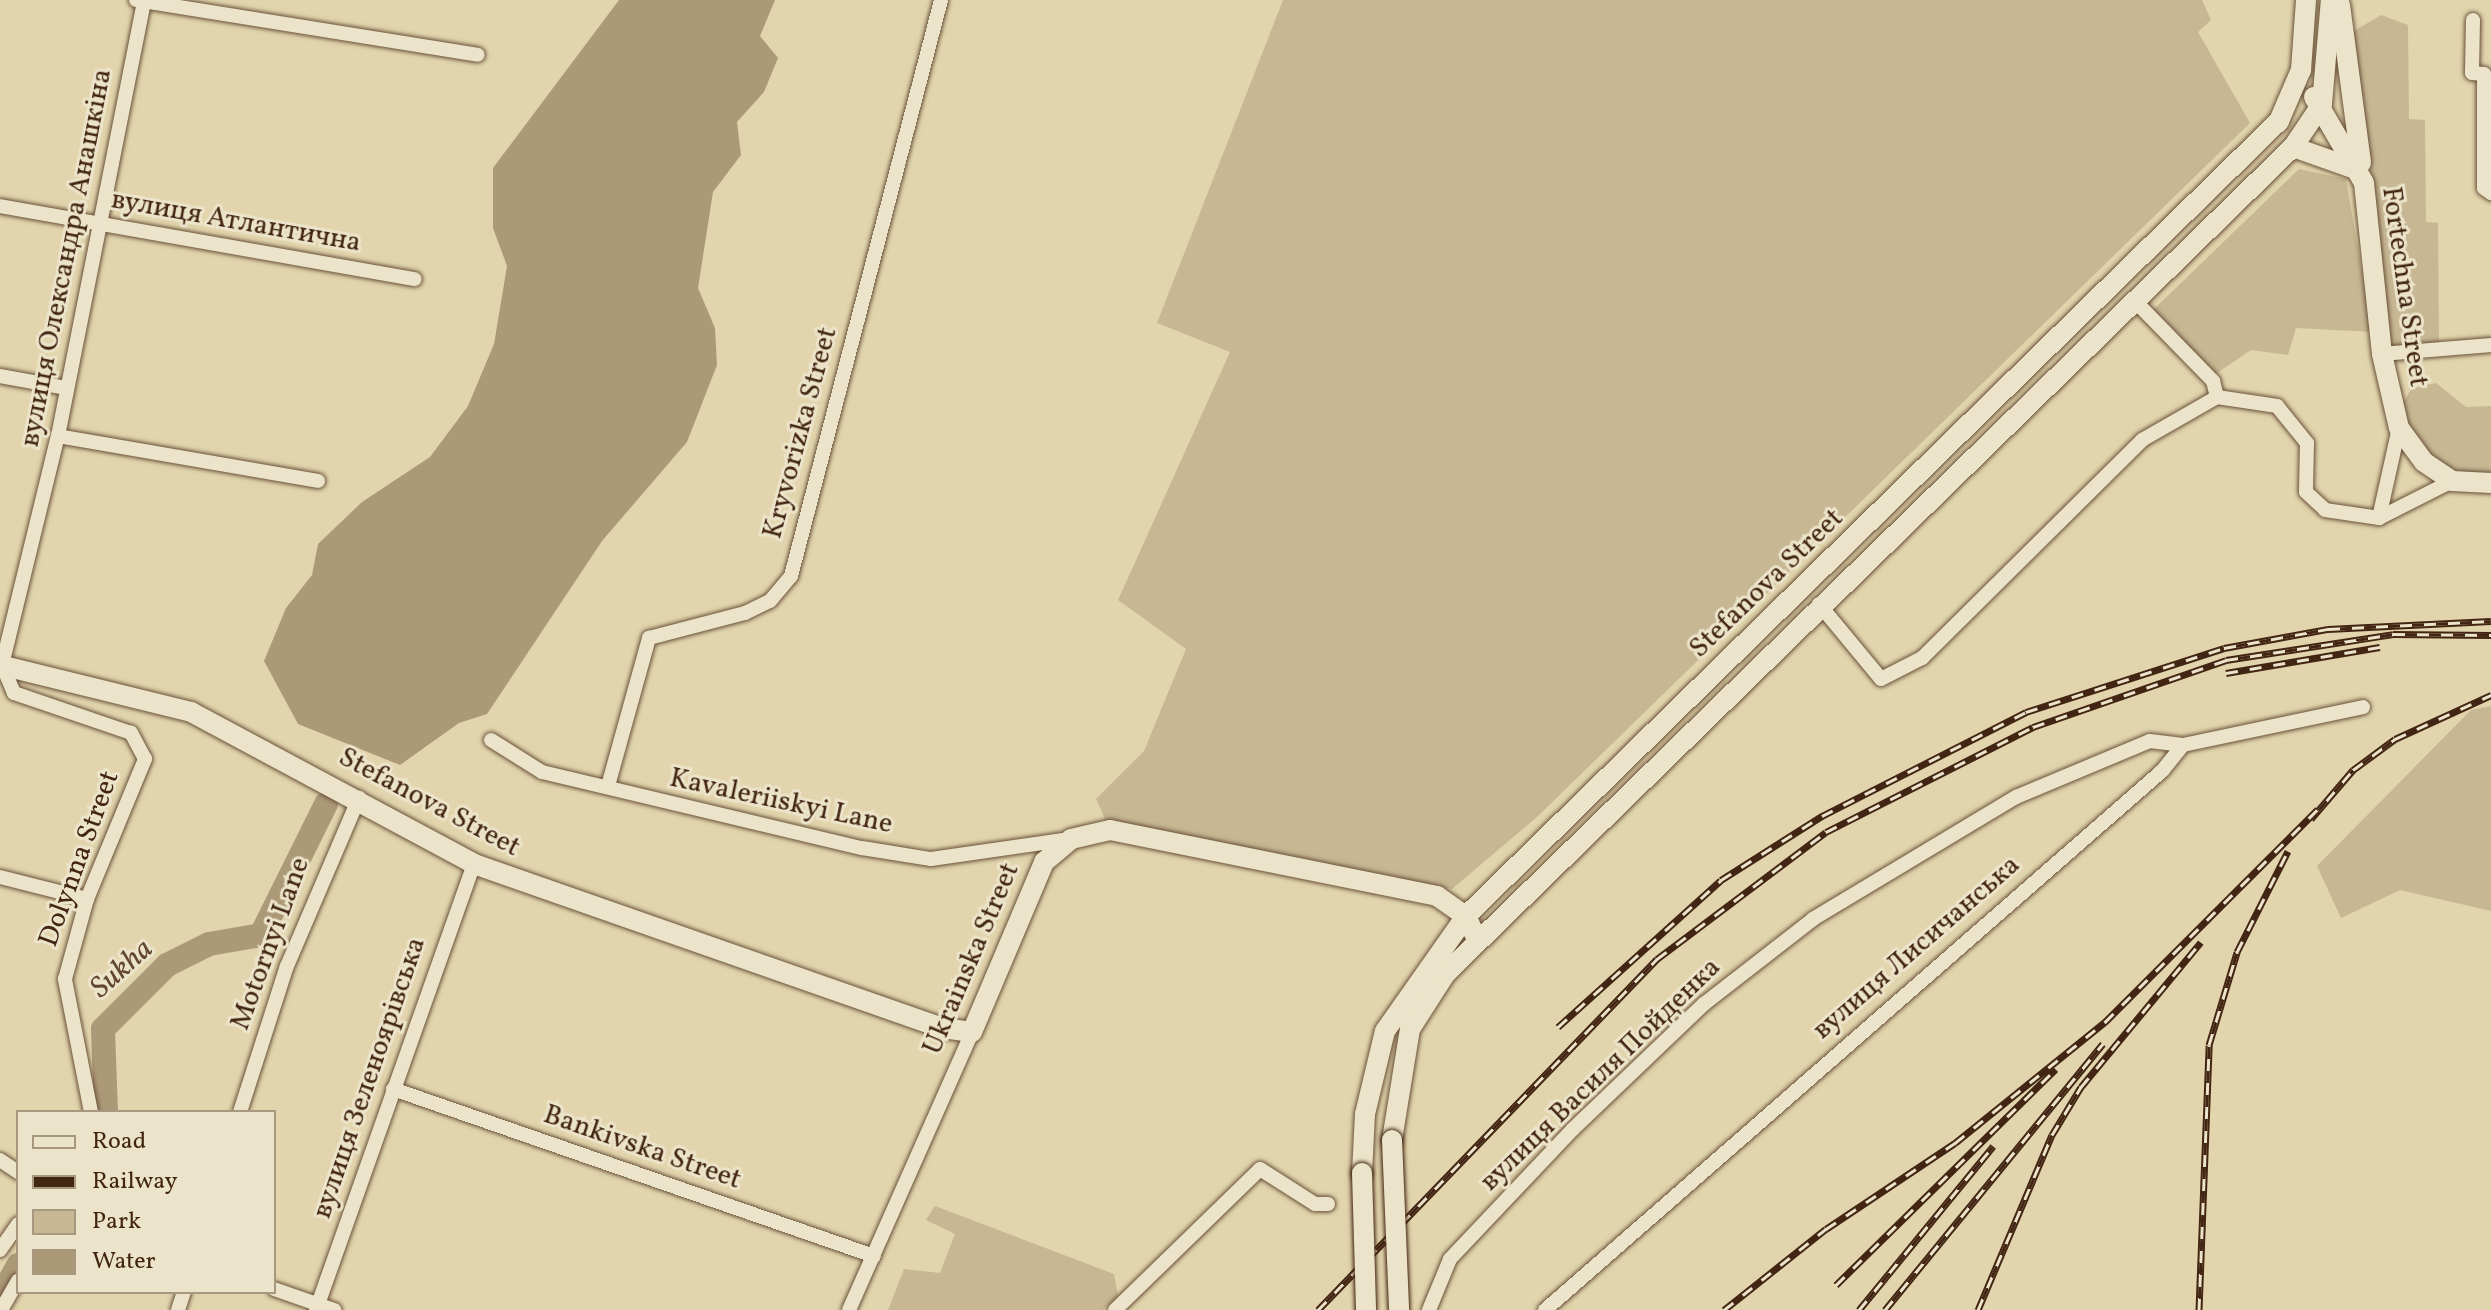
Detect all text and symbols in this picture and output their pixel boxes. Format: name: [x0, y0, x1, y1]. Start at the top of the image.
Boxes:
street label: вулиця Олександра Анашкіна: [14, 66, 120, 450]
street label: вулиця Атлантична: [109, 184, 363, 260]
street label: Fortechna Street: [2373, 185, 2435, 389]
street label: Kryvorizka Street: [757, 324, 845, 542]
street label: Stefanova Street: [1683, 502, 1851, 666]
street label: Stefanova Street: [332, 741, 526, 865]
street label: Kavaleriiskyi Lane: [666, 762, 896, 842]
street label: Dolynna Street: [33, 766, 127, 952]
street label: вулиця Лисичанська: [1806, 849, 2028, 1047]
street label: Motornyi Lane: [224, 853, 318, 1035]
street label: Ukrainska Street: [916, 858, 1028, 1060]
water label: Sukha: [83, 932, 161, 1006]
street label: вулиця Зеленоярівська: [306, 933, 434, 1223]
street label: вулиця Василя Пойденка: [1474, 951, 1728, 1199]
street label: Bankivska Street: [539, 1098, 745, 1198]
legend: [16, 1110, 276, 1294]
text: Road: [92, 1125, 146, 1159]
text: Railway: [92, 1165, 178, 1199]
text: Park: [92, 1205, 141, 1239]
text: Water: [92, 1245, 156, 1279]

